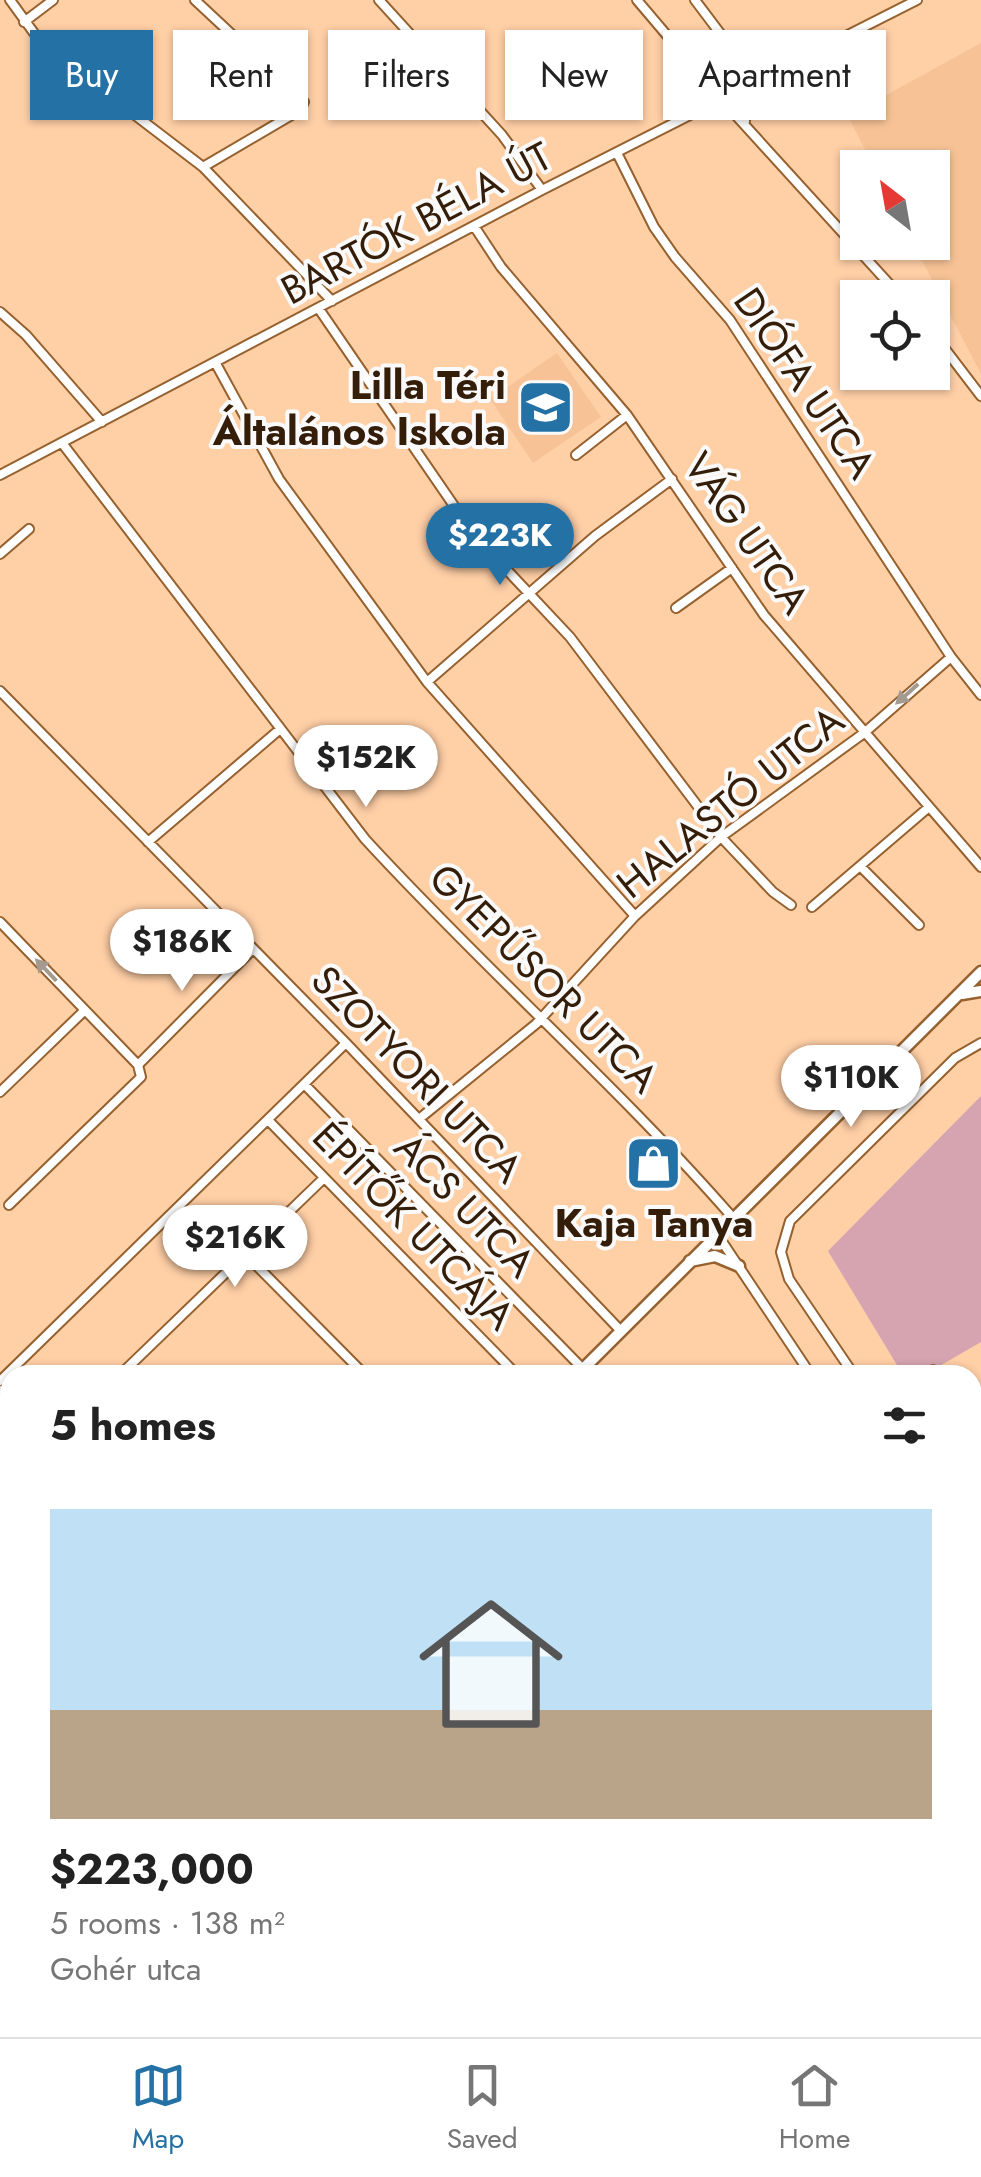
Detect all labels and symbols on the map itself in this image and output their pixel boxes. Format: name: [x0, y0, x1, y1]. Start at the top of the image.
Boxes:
street label: BARTÓK BÉLA ÚT: [270, 127, 562, 319]
north arrow: [840, 150, 950, 260]
street label: DIÓFA UTCA: [720, 276, 891, 491]
place label: Lilla Téri Általános Iskola: [212, 356, 506, 460]
school or university icon: Lilla Téri Általános Iskola: [515, 378, 575, 438]
street label: VÁG UTCA: [670, 440, 824, 626]
pin: $223K: [430, 503, 570, 588]
one-way arrow: [895, 682, 919, 705]
street label: HALASTÓ UTCA: [604, 692, 857, 912]
pin: $152K: [296, 725, 436, 810]
street label: GYEPŰSOR UTCA: [416, 850, 672, 1106]
pin: $186K: [112, 909, 252, 994]
street label: SZOTYORI UTCA: [298, 952, 537, 1196]
one-way arrow: [35, 958, 58, 982]
pin: $110K: [781, 1045, 921, 1130]
street label: ÉPÍTŐK UTCÁJA: [300, 1109, 529, 1343]
street label: ÁCS UTCA: [381, 1120, 549, 1291]
shop icon: Kaja Tanya: [624, 1134, 684, 1194]
place label: Kaja Tanya: [554, 1194, 754, 1252]
pin: $216K: [165, 1205, 305, 1290]

